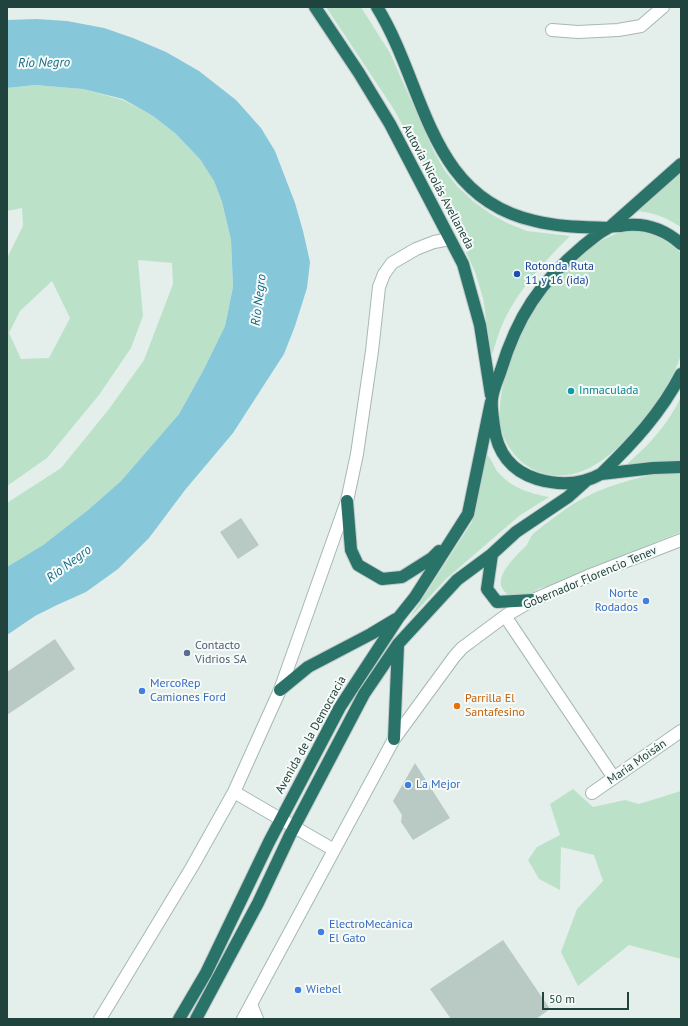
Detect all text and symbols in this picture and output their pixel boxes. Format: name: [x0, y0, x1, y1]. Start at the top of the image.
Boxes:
water label: Río Negro: [18, 55, 70, 71]
street label: Autovía Nicolás Avellaneda: [399, 122, 477, 252]
place label: Rotonda Ruta 11 y 16 (ida): [525, 260, 594, 288]
marker: Rotonda Ruta 11 y 16 (ida): [512, 269, 522, 279]
water label: Río Negro: [248, 273, 270, 327]
place label: Inmaculada: [579, 384, 638, 398]
marker: Inmaculada: [566, 386, 576, 396]
water label: Río Negro: [43, 542, 95, 586]
street label: Gobernador Florencio Tenev: [521, 543, 659, 613]
place label: Norte Rodados: [595, 587, 638, 615]
marker: Norte Rodados: [641, 596, 651, 606]
place label: Contacto Vidrios SA: [195, 639, 247, 667]
marker: Contacto Vidrios SA: [182, 648, 192, 658]
street label: Avenida de la Democracia: [273, 674, 349, 796]
place label: MercoRep Camiones Ford: [150, 677, 226, 705]
marker: MercoRep Camiones Ford: [137, 686, 147, 696]
place label: Parrilla El Santafesino: [465, 692, 525, 720]
marker: Parrilla El Santafesino: [452, 701, 462, 711]
street label: María Moisán: [605, 736, 669, 788]
place label: La Mejor: [416, 778, 460, 792]
marker: La Mejor: [403, 780, 413, 790]
place label: ElectroMecánica El Gato: [329, 918, 413, 946]
marker: ElectroMecánica El Gato: [316, 927, 326, 937]
place label: Wiebel: [306, 983, 341, 997]
scale bar: [544, 984, 631, 1010]
marker: Wiebel: [293, 985, 303, 995]
text: 50 m: [549, 991, 575, 1006]

